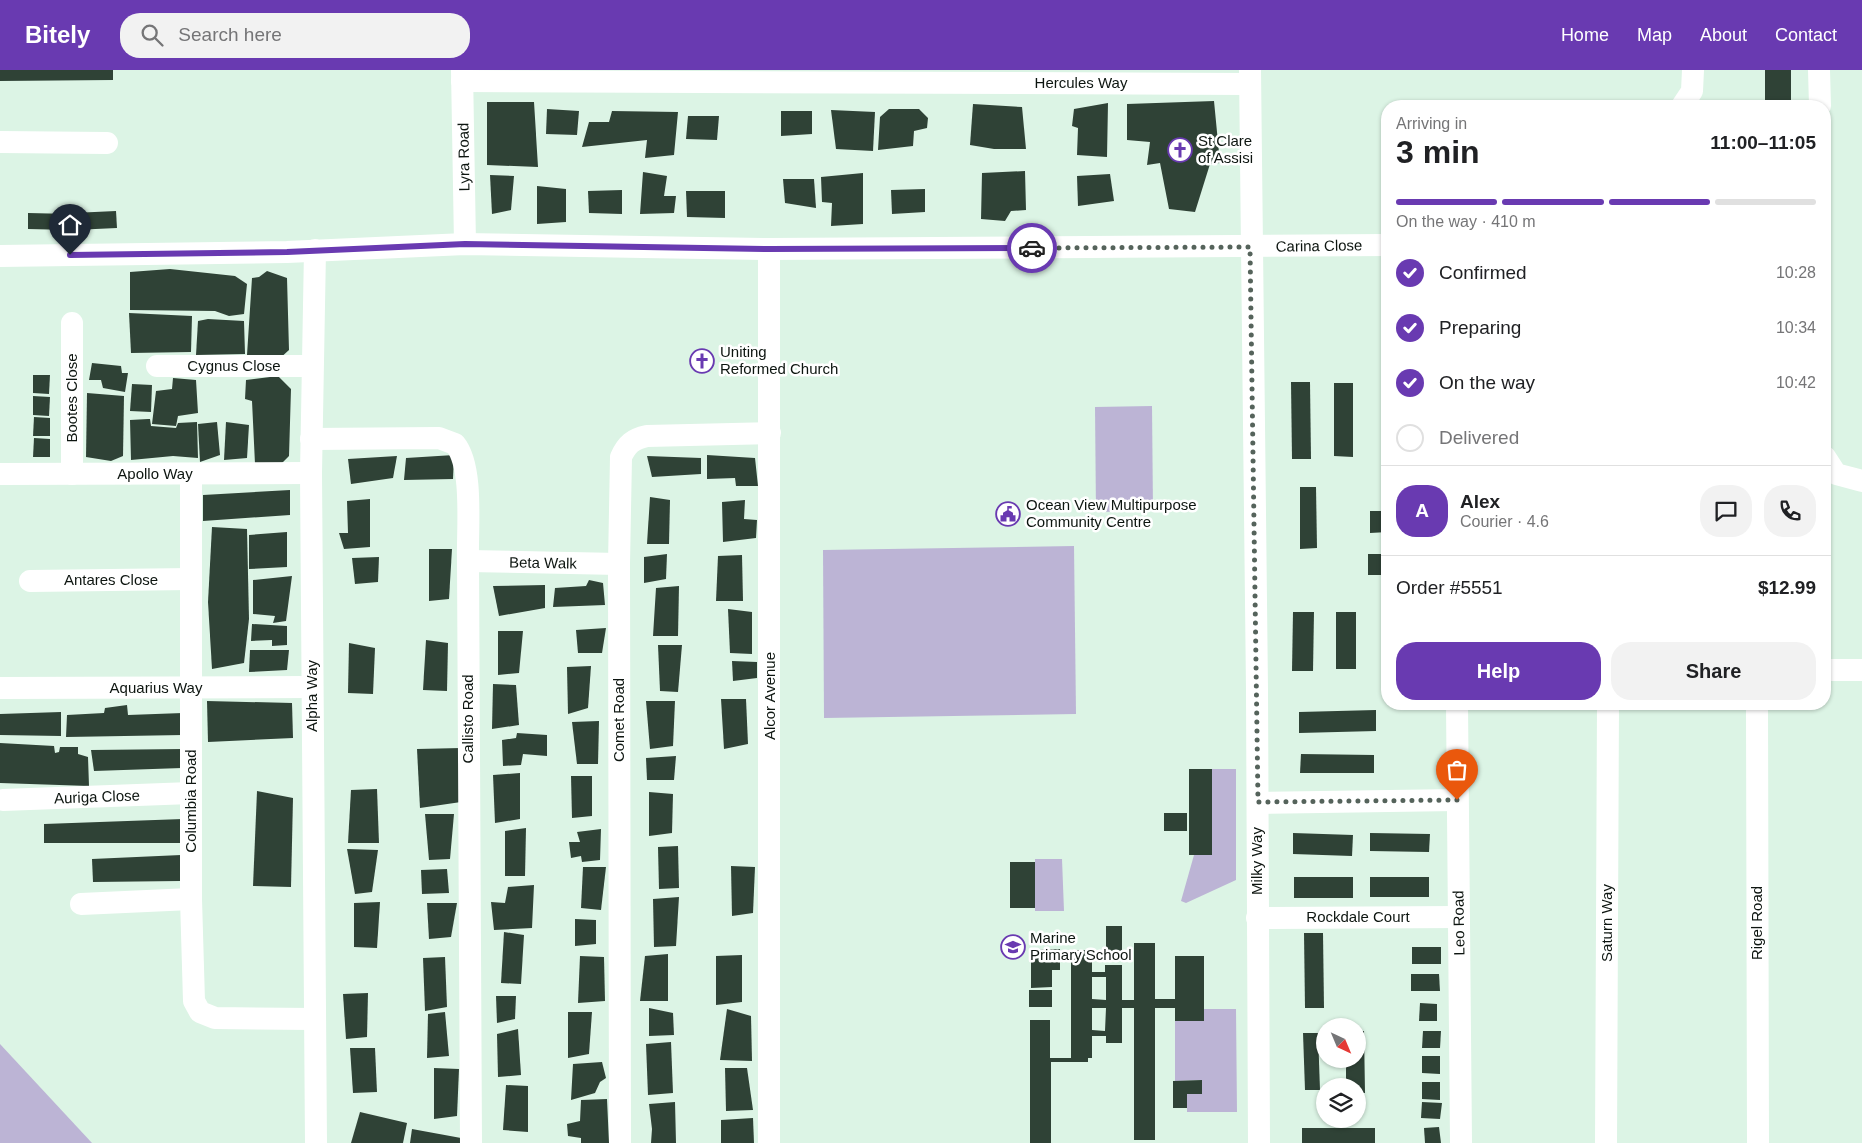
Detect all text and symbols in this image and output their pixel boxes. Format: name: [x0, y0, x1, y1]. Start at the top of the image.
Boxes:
search box: [120, 13, 470, 58]
text: Bitely: [25, 21, 90, 48]
icon: search: [138, 21, 166, 49]
text: Search here: [178, 24, 282, 45]
text: Home: [1561, 25, 1609, 45]
text: Map: [1637, 25, 1672, 45]
text: About: [1700, 25, 1747, 45]
text: Contact: [1775, 25, 1837, 45]
street label: Hercules Way: [1035, 74, 1128, 91]
text: Arriving in: [1396, 115, 1467, 132]
street label: Lyra Road: [454, 123, 473, 191]
place label: St Clare of Assisi: [1198, 132, 1253, 166]
text: 11:00–11:05: [1710, 132, 1816, 153]
text: 3 min: [1396, 134, 1480, 170]
church icon: St Clare of Assisi: [1167, 137, 1193, 163]
pin: [49, 204, 91, 255]
icon: home: [56, 211, 84, 239]
text: On the way · 410 m: [1396, 213, 1536, 230]
courier: [1007, 223, 1057, 273]
icon: car: [1018, 234, 1046, 262]
street label: Carina Close: [1275, 236, 1362, 255]
icon: check: [1396, 259, 1424, 287]
text: Confirmed: [1439, 262, 1527, 283]
text: 10:28: [1776, 264, 1816, 281]
icon: check: [1396, 314, 1424, 342]
text: Preparing: [1439, 317, 1521, 338]
text: 10:34: [1776, 319, 1816, 336]
place label: Uniting Reformed Church: [720, 343, 838, 377]
church icon: Uniting Reformed Church: [689, 348, 715, 374]
street label: Bootes Close: [63, 353, 80, 443]
street label: Cygnus Close: [187, 357, 281, 374]
icon: check: [1396, 369, 1424, 397]
text: On the way: [1439, 372, 1535, 393]
text: 10:42: [1776, 374, 1816, 391]
text: Delivered: [1439, 427, 1519, 448]
street label: Apollo Way: [117, 465, 193, 482]
button: chat: [1700, 485, 1752, 537]
button: phone: [1764, 485, 1816, 537]
text: Alex: [1460, 491, 1500, 512]
place label: Ocean View Multipurpose Community Centre: [1026, 496, 1197, 530]
text: A: [1415, 500, 1429, 521]
public building icon: Ocean View Multipurpose Community Centre: [995, 501, 1021, 527]
text: Courier · 4.6: [1460, 513, 1549, 530]
street label: Beta Walk: [509, 553, 578, 572]
street label: Antares Close: [64, 571, 158, 588]
text: Order #5551: [1396, 577, 1503, 598]
text: $12.99: [1758, 577, 1816, 598]
button: Help: [1396, 642, 1601, 700]
button: Share: [1611, 642, 1816, 700]
street label: Alcor Avenue: [761, 652, 778, 740]
street label: Alpha Way: [303, 660, 320, 732]
street label: Callisto Road: [459, 674, 476, 764]
street label: Comet Road: [610, 678, 627, 762]
street label: Aquarius Way: [110, 679, 203, 696]
street label: Columbia Road: [182, 749, 199, 853]
pin: [1436, 749, 1478, 800]
icon: bag: [1443, 756, 1471, 784]
street label: Auriga Close: [54, 787, 140, 806]
street label: Milky Way: [1248, 827, 1265, 895]
street label: Saturn Way: [1598, 884, 1615, 962]
street label: Rigel Road: [1748, 886, 1765, 960]
street label: Leo Road: [1449, 890, 1468, 956]
street label: Rockdale Court: [1306, 908, 1411, 925]
place label: Marine Primary School: [1030, 929, 1132, 963]
school or university icon: Marine Primary School: [1000, 934, 1026, 960]
north arrow: [1316, 1018, 1366, 1068]
map controls: [1316, 1018, 1366, 1128]
button: layers: [1316, 1078, 1366, 1128]

